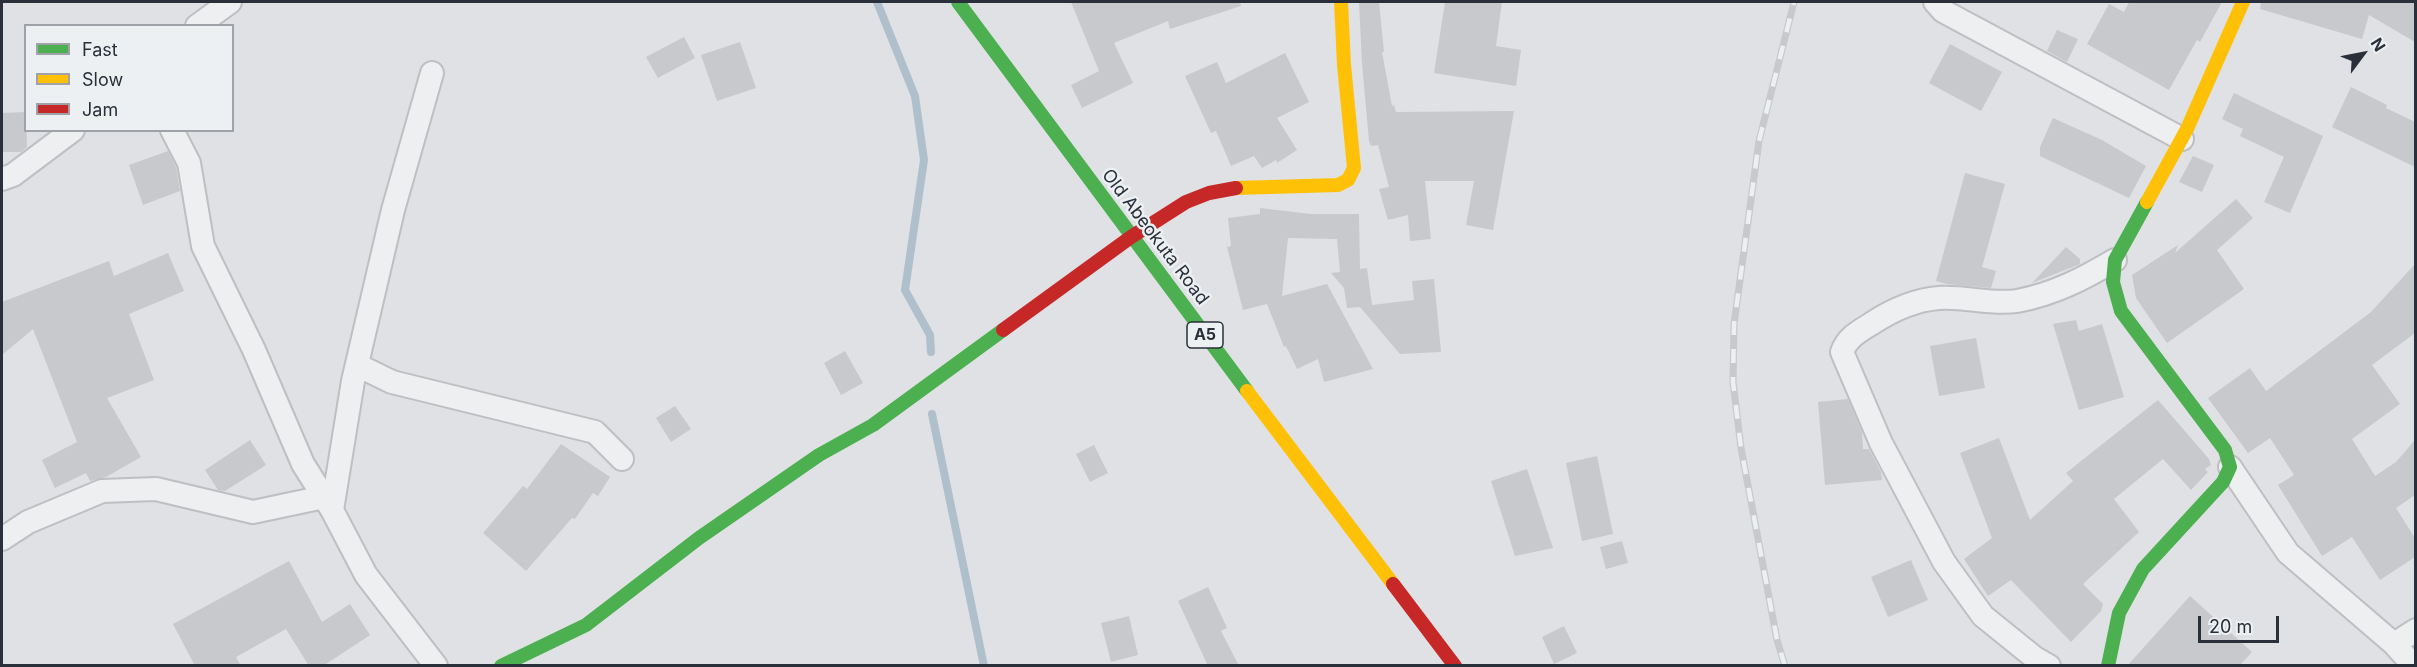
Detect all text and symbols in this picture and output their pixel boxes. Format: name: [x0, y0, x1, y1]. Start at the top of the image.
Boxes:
legend: [24, 24, 234, 132]
north arrow: [2333, 24, 2393, 84]
text: N: [2367, 34, 2390, 55]
text: Fast: [82, 39, 118, 60]
text: Slow: [82, 69, 123, 90]
text: Jam: [82, 99, 118, 120]
street label: Old Abeokuta Road: [1097, 165, 1213, 309]
road number: A5: [1187, 322, 1223, 348]
scale bar: [2201, 604, 2282, 642]
text: 20 m: [2209, 616, 2252, 637]

